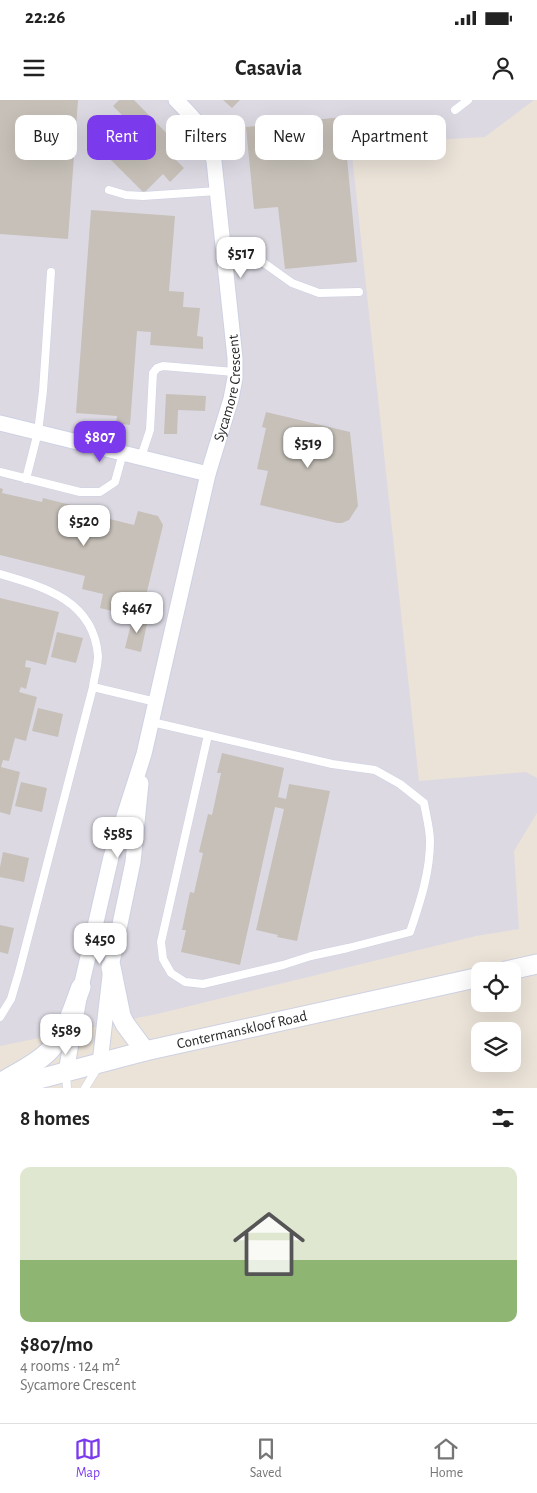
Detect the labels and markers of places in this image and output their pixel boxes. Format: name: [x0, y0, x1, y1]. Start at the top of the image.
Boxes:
pin: $517: [211, 236, 271, 279]
pin: $807: [70, 420, 130, 463]
pin: $519: [278, 426, 338, 469]
pin: $520: [54, 504, 114, 547]
pin: $467: [107, 592, 167, 634]
pin: $585: [88, 816, 148, 859]
pin: $450: [70, 922, 130, 965]
pin: $589: [36, 1014, 96, 1056]

